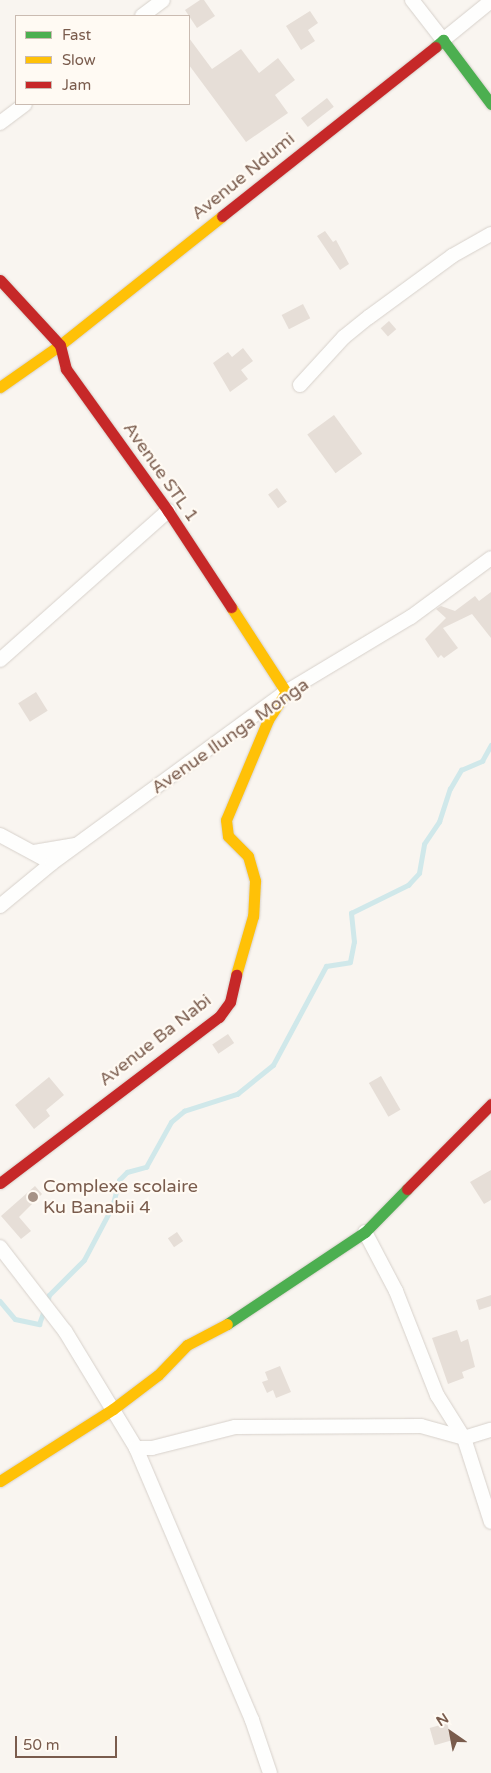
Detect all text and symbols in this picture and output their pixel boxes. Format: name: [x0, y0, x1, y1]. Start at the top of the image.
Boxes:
legend: [15, 15, 190, 105]
text: Fast: [62, 26, 91, 44]
text: Slow: [62, 51, 96, 69]
text: Jam: [62, 76, 91, 94]
street label: Avenue Ndumi: [187, 128, 299, 224]
street label: Avenue STL 1: [119, 418, 203, 526]
street label: Avenue Ilunga Monga: [147, 673, 313, 799]
street label: Avenue Ba Nabi: [94, 989, 216, 1091]
place label: Complexe scolaire Ku Banabii 4: [43, 1176, 198, 1218]
marker: Complexe scolaire Ku Banabii 4: [27, 1191, 39, 1203]
north arrow: [426, 1708, 476, 1758]
text: N: [433, 1710, 452, 1730]
scale bar: [18, 1726, 120, 1758]
text: 50 m: [23, 1736, 60, 1754]

